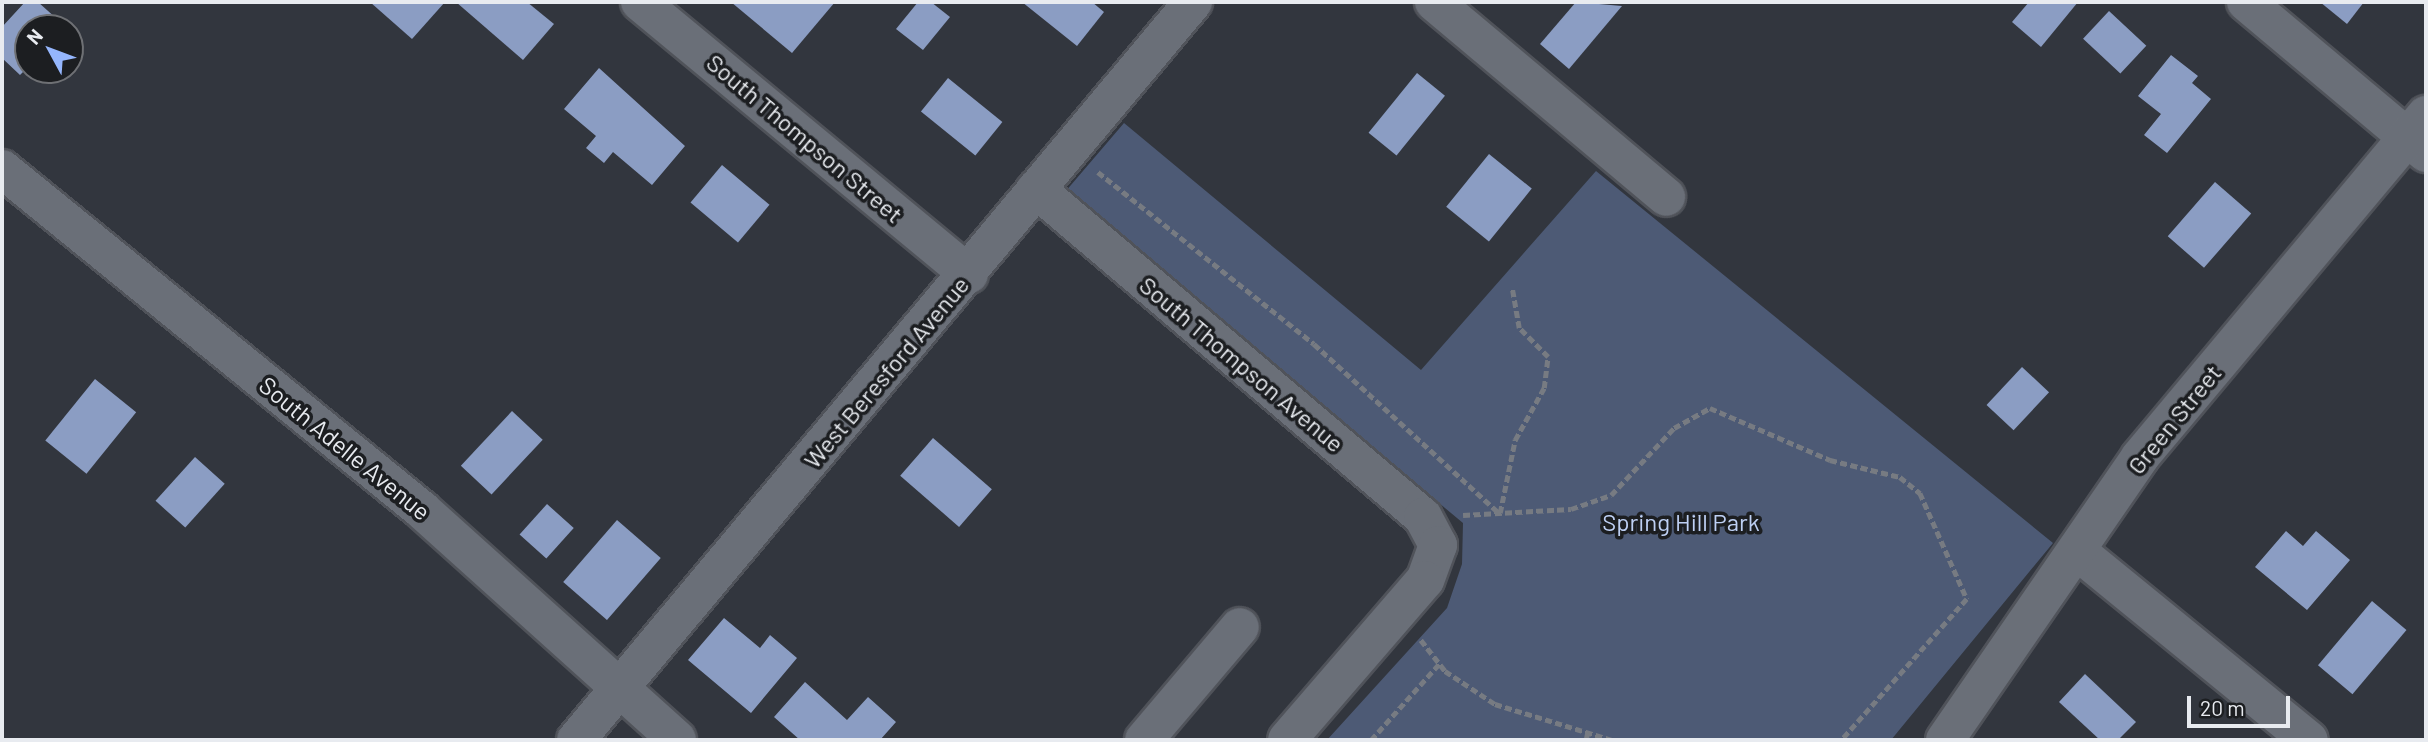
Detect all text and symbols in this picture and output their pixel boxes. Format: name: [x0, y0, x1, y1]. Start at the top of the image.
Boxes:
north arrow: [14, 14, 84, 84]
text: N: [21, 24, 47, 49]
street label: South Thompson Street: [701, 48, 909, 228]
street label: West Beresford Avenue: [797, 270, 975, 474]
street label: South Thompson Avenue: [1134, 270, 1350, 458]
street label: Green Street: [2121, 359, 2227, 479]
street label: South Adelle Avenue: [254, 370, 436, 526]
park label: Spring Hill Park: [1602, 508, 1760, 536]
scale bar: [2190, 682, 2293, 726]
text: 20 m: [2200, 695, 2245, 720]

